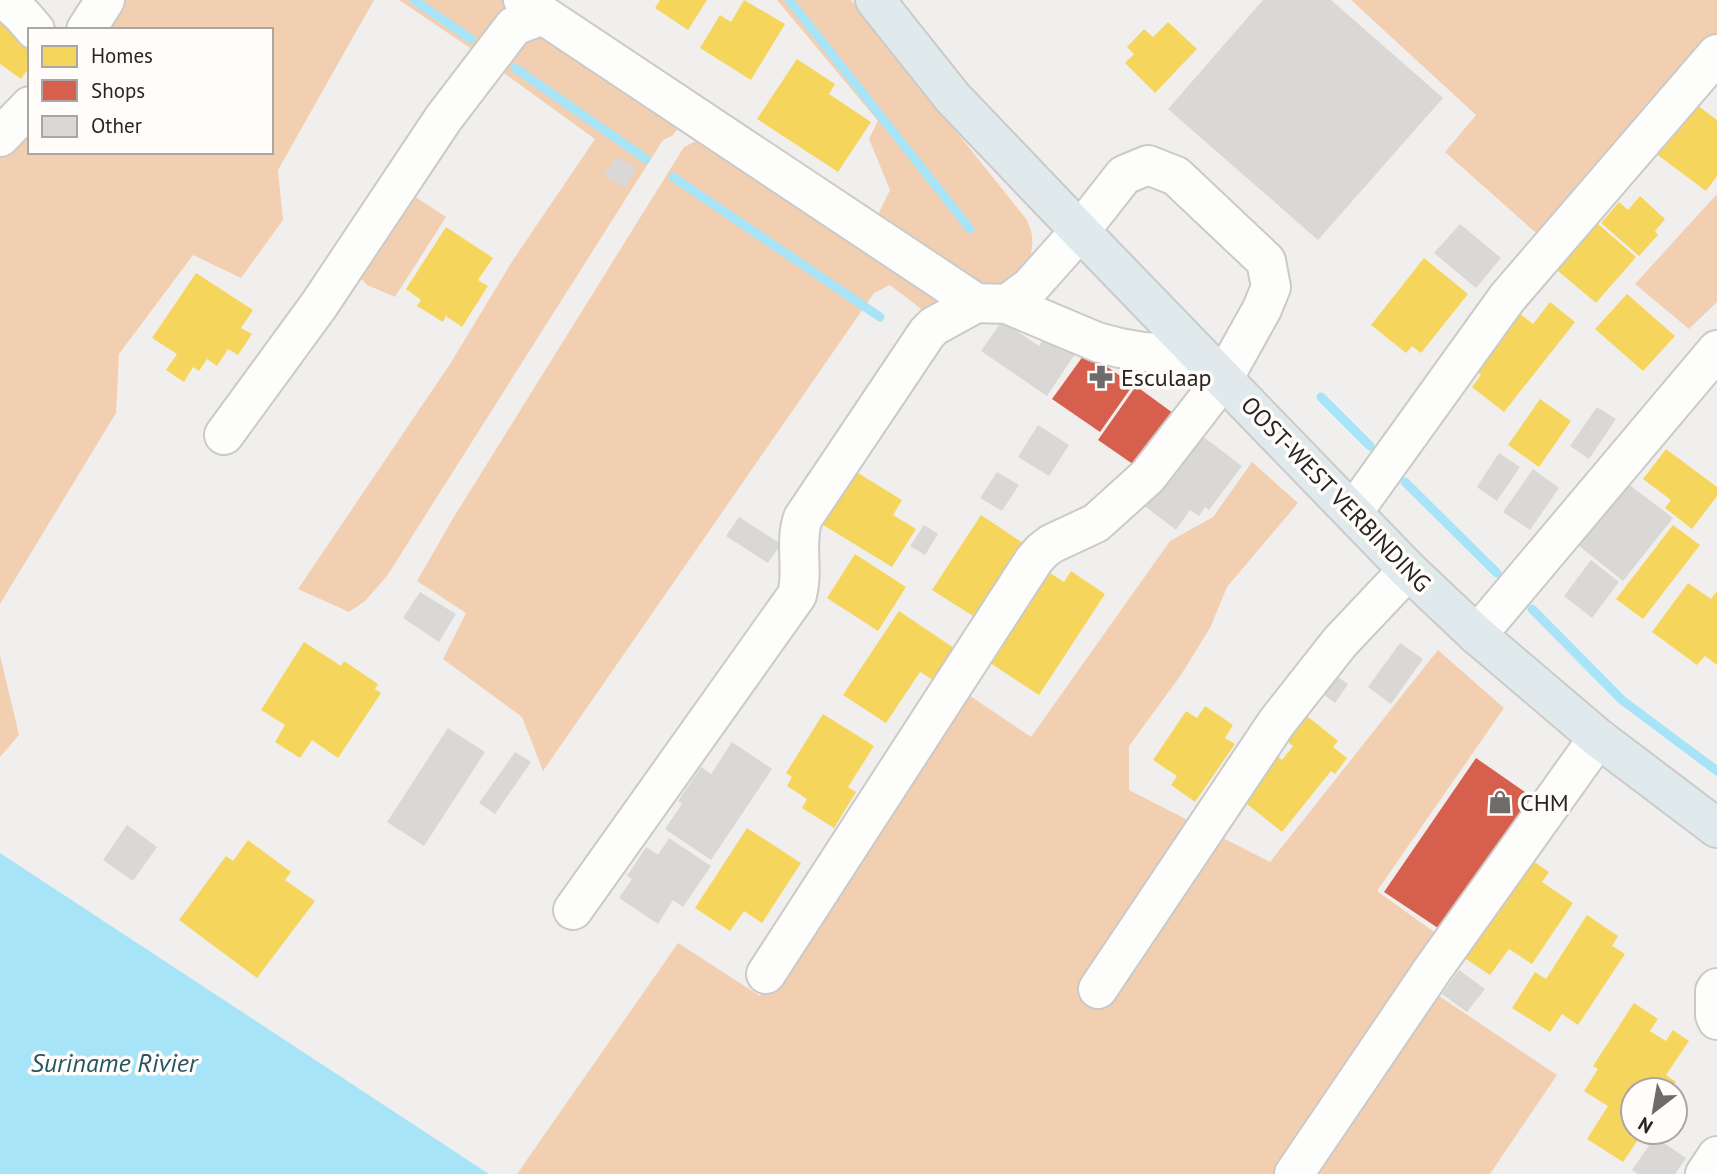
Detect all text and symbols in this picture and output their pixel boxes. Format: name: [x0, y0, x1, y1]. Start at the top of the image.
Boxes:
legend: [28, 28, 273, 154]
text: Homes: [91, 42, 153, 69]
text: Shops: [91, 77, 145, 104]
text: Other: [91, 112, 142, 139]
place label: Esculaap: [1121, 362, 1212, 393]
pharmacy icon: Esculaap: [1087, 363, 1115, 391]
street label: OOST-WEST VERBINDING: [1234, 390, 1438, 598]
place label: CHM: [1520, 787, 1569, 818]
shop icon: CHM: [1486, 788, 1514, 816]
water label: Suriname Rivier: [31, 1046, 199, 1079]
north arrow: [1619, 1076, 1689, 1146]
text: N: [1634, 1112, 1657, 1139]

